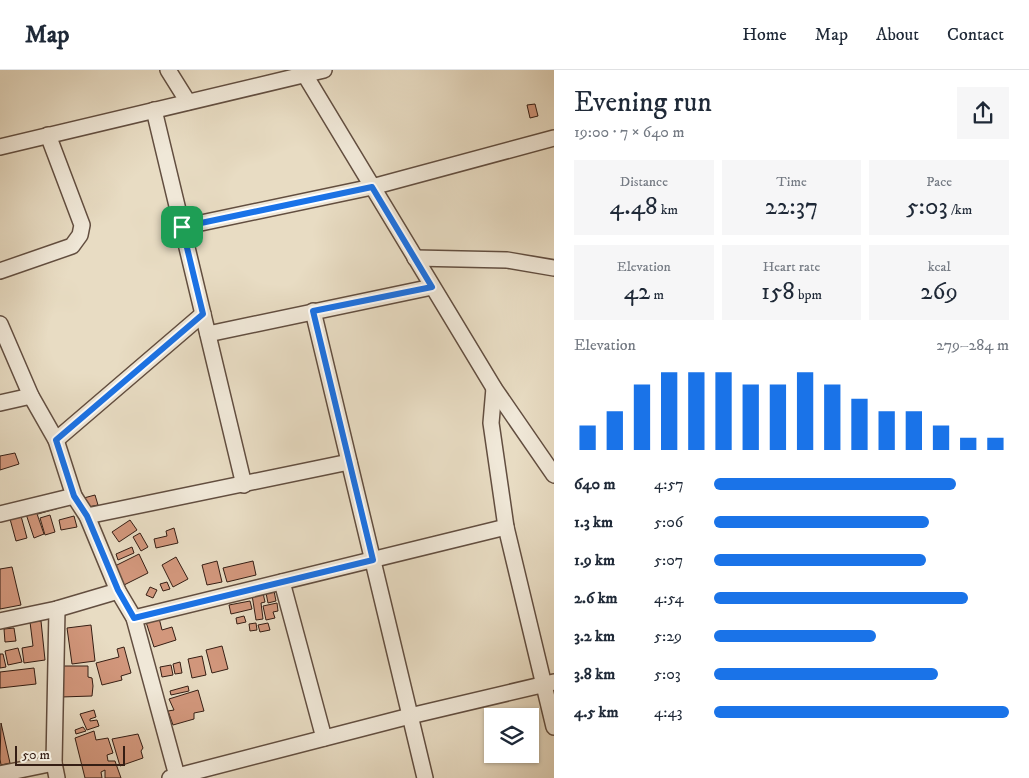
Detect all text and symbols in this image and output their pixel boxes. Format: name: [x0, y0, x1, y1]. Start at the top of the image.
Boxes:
text: Map: [25, 20, 69, 50]
text: Home: [742, 24, 787, 46]
text: Map: [815, 24, 848, 46]
text: About: [876, 24, 919, 46]
text: Contact: [947, 24, 1004, 46]
text: Evening run: [574, 85, 712, 120]
button: share: [957, 87, 1009, 139]
text: 19:00 · 7 × 640 m: [574, 122, 684, 142]
text: Distance: [620, 173, 668, 191]
text: Time: [776, 173, 807, 191]
text: Pace: [926, 173, 952, 191]
text: 4.48: [610, 191, 658, 222]
text: 22:37: [765, 191, 818, 222]
text: 5:03: [906, 191, 948, 222]
text: km: [658, 201, 678, 219]
text: /km: [948, 201, 972, 219]
pin: [161, 206, 203, 248]
icon: arrive: [168, 213, 196, 241]
text: Elevation: [617, 258, 671, 276]
text: Heart rate: [763, 258, 820, 276]
text: kcal: [928, 258, 951, 276]
text: 42: [624, 276, 650, 307]
text: 158: [761, 276, 795, 307]
text: 269: [920, 276, 958, 307]
text: m: [650, 286, 664, 304]
text: bpm: [795, 286, 822, 304]
text: Elevation: [574, 335, 636, 355]
text: 279–284 m: [936, 335, 1009, 355]
text: 640 m: [574, 474, 616, 494]
text: 4:57: [654, 474, 684, 494]
text: 1.3 km: [574, 512, 613, 532]
text: 5:06: [654, 512, 683, 532]
text: 1.9 km: [574, 550, 615, 570]
text: 5:07: [654, 550, 683, 570]
text: 2.6 km: [574, 588, 618, 608]
text: 4:54: [654, 588, 684, 608]
text: 3.2 km: [574, 626, 615, 646]
text: 5:29: [654, 626, 682, 646]
text: 3.8 km: [574, 664, 615, 684]
text: 5:03: [654, 664, 681, 684]
text: 4.5 km: [574, 702, 619, 722]
text: 4:43: [654, 702, 683, 722]
map controls: [484, 708, 539, 763]
button: layers: [484, 708, 539, 763]
scale bar: [15, 743, 125, 766]
text: 50 m: [22, 746, 50, 764]

